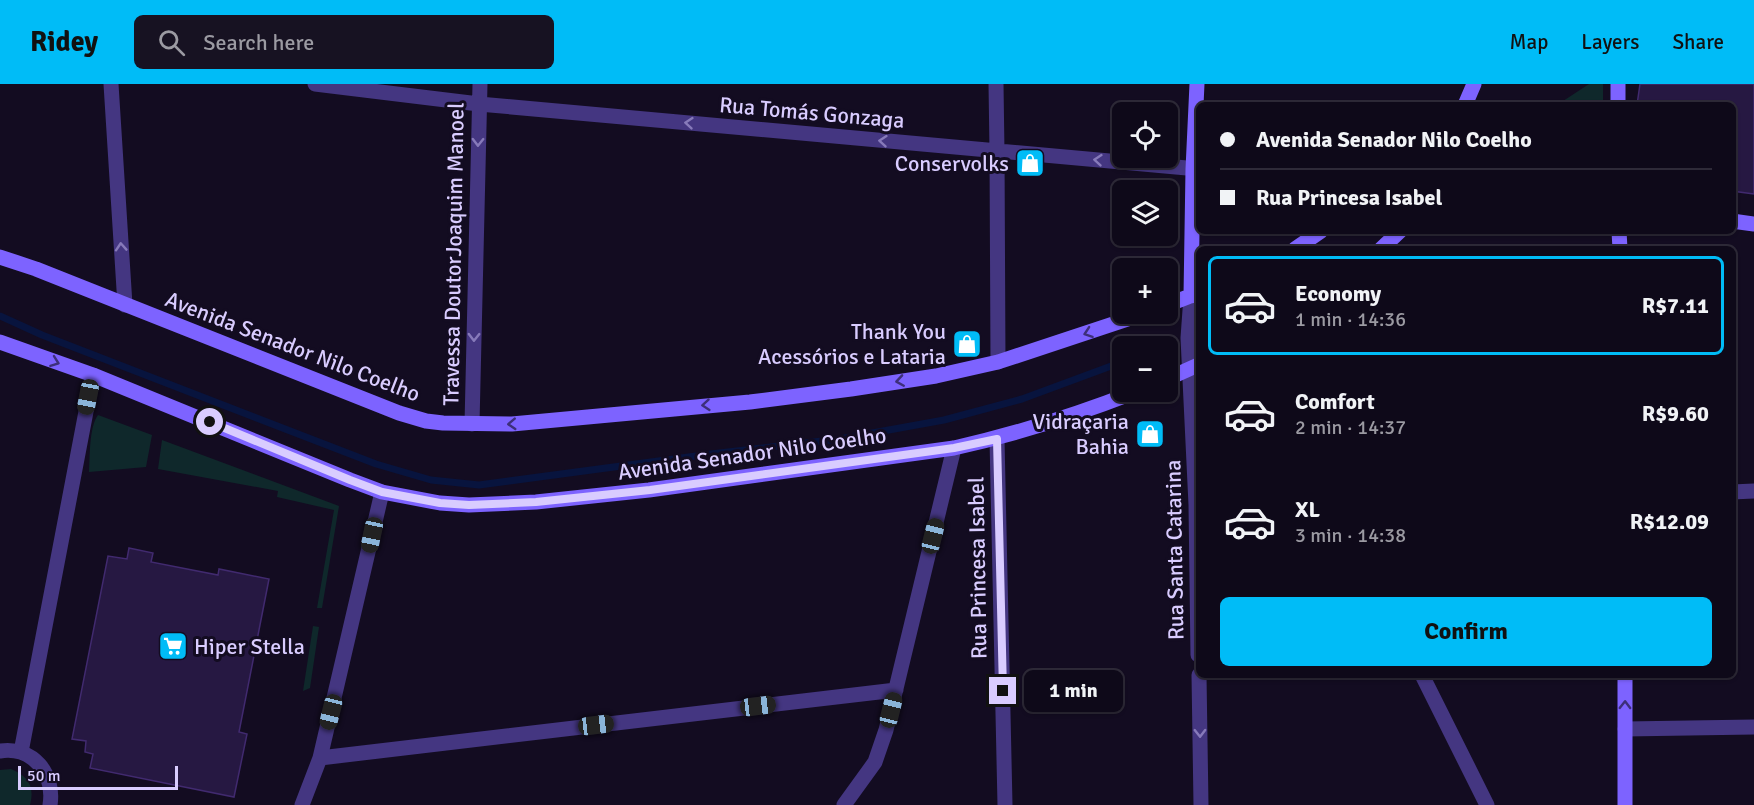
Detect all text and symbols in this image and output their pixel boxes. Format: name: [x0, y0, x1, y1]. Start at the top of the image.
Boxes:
search box: [134, 15, 554, 69]
text: Ridey: [30, 25, 98, 59]
icon: search: [155, 26, 188, 59]
text: Search here: [203, 29, 314, 56]
text: Map: [1510, 29, 1548, 55]
text: Layers: [1581, 29, 1639, 55]
text: Share: [1672, 29, 1724, 55]
street label: Rua Tomás Gonzaga: [718, 91, 906, 134]
street label: Travessa DoutorJoaquim Manoel: [437, 102, 470, 406]
map controls: [1112, 102, 1178, 402]
button: locate: [1112, 102, 1178, 168]
one-way arrow: [685, 117, 694, 130]
text: Avenida Senador Nilo Coelho: [1256, 126, 1532, 153]
one-way arrow: [879, 135, 888, 148]
one-way arrow: [472, 138, 484, 147]
shop icon: Conservolks: [1014, 147, 1046, 179]
place label: Conservolks: [895, 150, 1009, 177]
one-way arrow: [1094, 154, 1103, 167]
button: layers: [1112, 180, 1178, 246]
text: Rua Princesa Isabel: [1256, 184, 1442, 211]
one-way arrow: [115, 242, 128, 251]
button: +: [1112, 258, 1178, 324]
icon: car: [1223, 279, 1277, 333]
text: Economy: [1295, 280, 1381, 307]
street label: Avenida Senador Nilo Coelho: [162, 285, 424, 408]
text: R$7.11: [1642, 292, 1709, 319]
text: 1 min · 14:36: [1295, 307, 1406, 332]
place label: Thank You Acessórios e Lataria: [758, 318, 946, 370]
one-way arrow: [1083, 325, 1094, 338]
shop icon: Thank You Acessórios e Lataria: [951, 328, 983, 360]
one-way arrow: [468, 333, 480, 342]
button: −: [1112, 336, 1178, 402]
one-way arrow: [49, 354, 60, 367]
one-way arrow: [895, 375, 904, 387]
car: [76, 378, 100, 416]
icon: car: [1223, 387, 1277, 441]
text: Comfort: [1295, 388, 1375, 415]
one-way arrow: [702, 399, 711, 412]
text: R$9.60: [1642, 400, 1709, 427]
route start: [196, 408, 223, 435]
place label: Vidraçaria Bahia: [1033, 408, 1129, 460]
text: 2 min · 14:37: [1295, 415, 1406, 440]
one-way arrow: [507, 417, 516, 430]
shop icon: Vidraçaria Bahia: [1134, 418, 1166, 450]
street label: Avenida Senador Nilo Coelho: [616, 421, 888, 486]
street label: Rua Santa Catarina: [1159, 460, 1190, 640]
street label: Rua Princesa Isabel: [962, 477, 993, 659]
icon: car: [1223, 495, 1277, 549]
text: XL: [1295, 496, 1320, 523]
text: R$12.09: [1630, 508, 1709, 535]
car: [359, 516, 385, 554]
car: [920, 516, 946, 556]
text: 3 min · 14:38: [1295, 523, 1406, 548]
button: Confirm: [1220, 597, 1712, 666]
supermarket icon: Hiper Stella: [157, 630, 189, 662]
place label: Hiper Stella: [194, 633, 305, 660]
callout: 1 min: [1024, 670, 1123, 712]
route end: [989, 677, 1016, 704]
text: 1 min: [1049, 678, 1098, 703]
car: [878, 690, 904, 730]
car: [318, 692, 344, 732]
car: [739, 695, 777, 717]
one-way arrow: [1619, 700, 1631, 709]
car: [577, 714, 615, 736]
one-way arrow: [1194, 729, 1206, 738]
scale bar: [18, 763, 178, 790]
text: 50 m: [27, 766, 61, 786]

